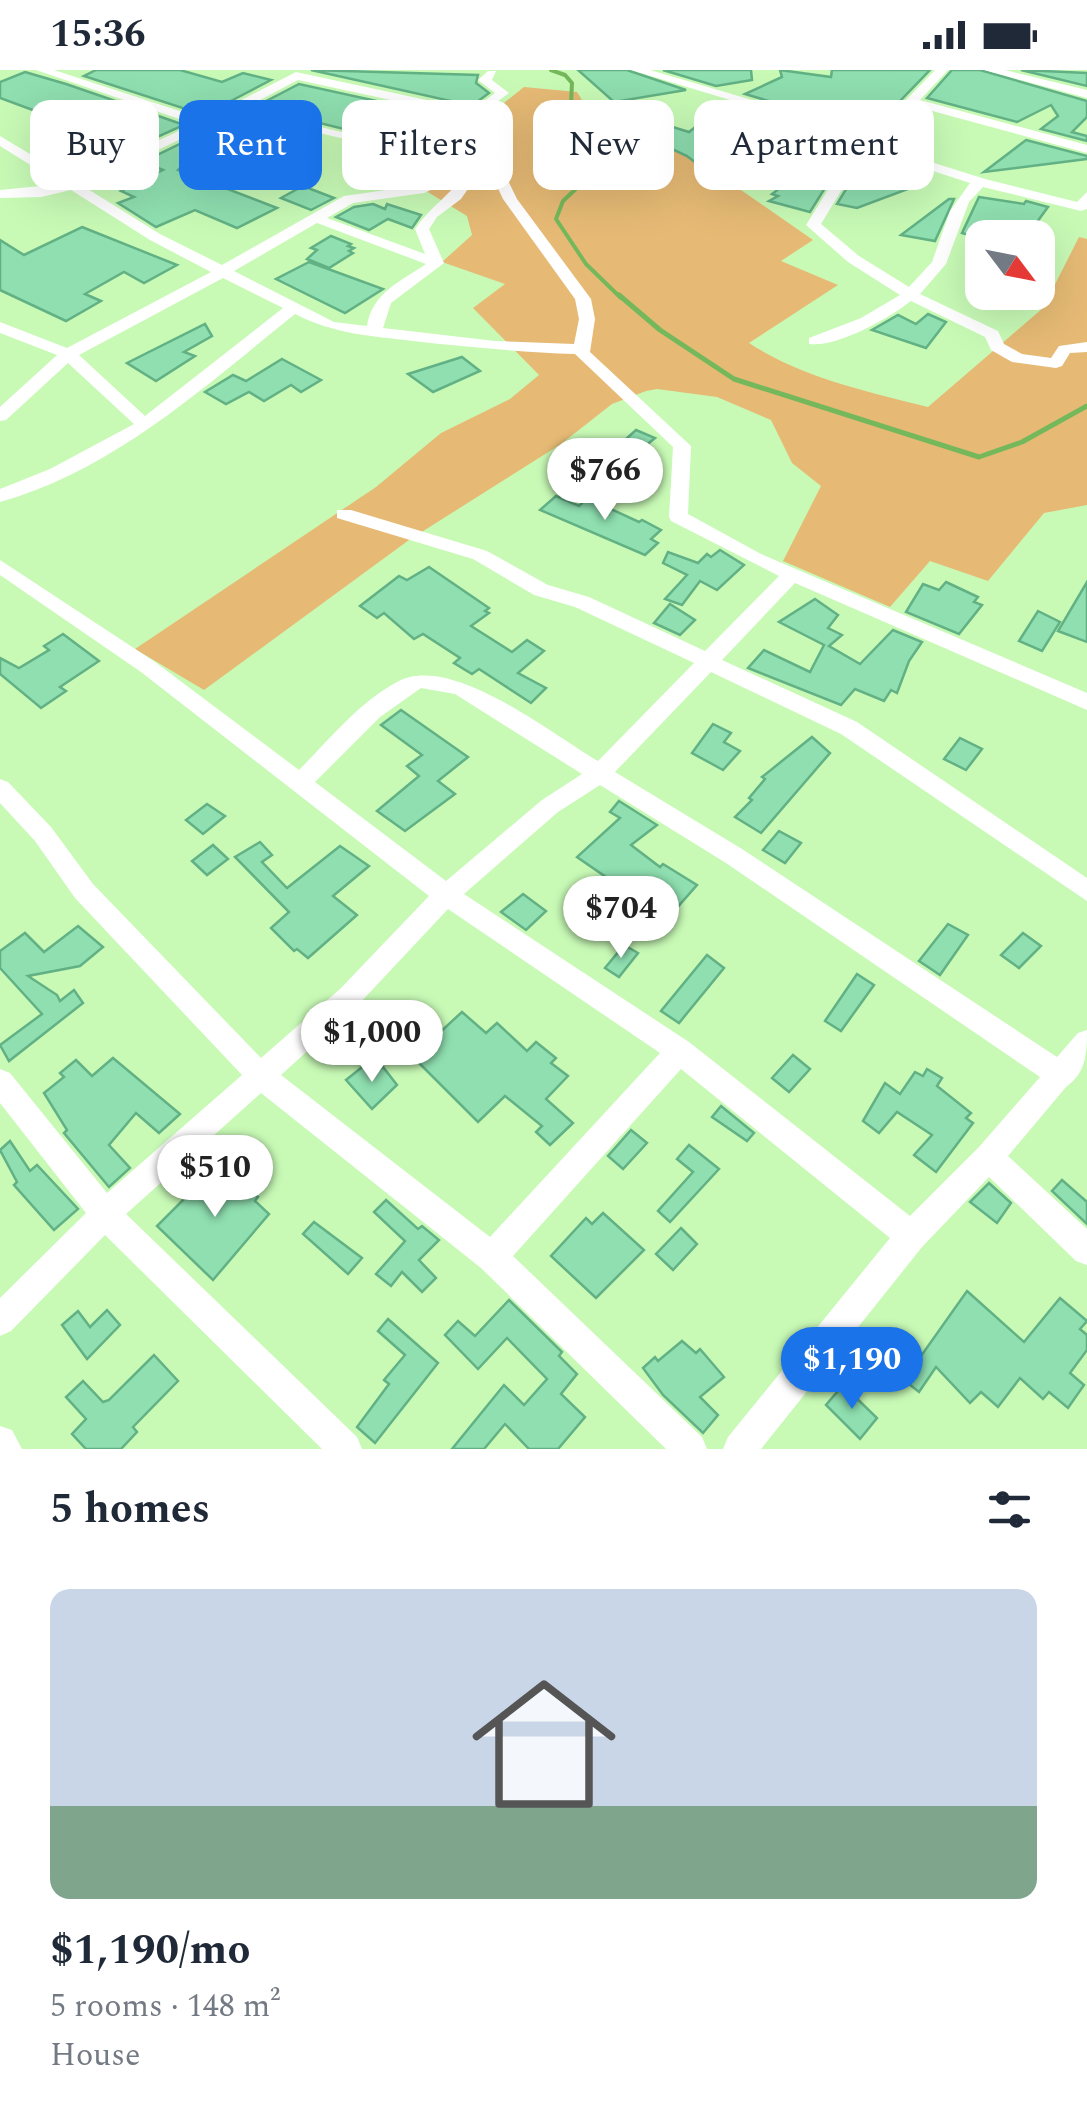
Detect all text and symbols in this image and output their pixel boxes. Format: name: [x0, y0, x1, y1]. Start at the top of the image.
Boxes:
text: 15:36: [50, 6, 145, 64]
chip: Buy: [30, 100, 159, 190]
chip: Rent: [179, 100, 322, 190]
chip: Filters: [342, 100, 513, 190]
chip: New: [533, 100, 674, 190]
chip: Apartment: [694, 100, 934, 190]
north arrow: [965, 220, 1055, 310]
map controls: [965, 220, 1055, 310]
pin: $766: [546, 438, 664, 523]
text: $766: [569, 446, 641, 495]
pin: $704: [562, 876, 680, 961]
text: $704: [585, 884, 657, 933]
pin: $1,000: [291, 1000, 453, 1085]
text: $1,000: [323, 1008, 421, 1057]
pin: $510: [156, 1135, 274, 1220]
text: $510: [179, 1143, 251, 1192]
pin: $1,190: [771, 1327, 933, 1412]
text: $1,190: [803, 1335, 901, 1384]
text: 5 homes: [50, 1478, 210, 1541]
icon: filters: [982, 1482, 1037, 1537]
icon: home: [454, 1654, 634, 1834]
text: $1,190/mo: [50, 1919, 250, 1982]
text: 5 rooms · 148 m²: [50, 1982, 280, 2031]
text: House: [50, 2031, 140, 2080]

